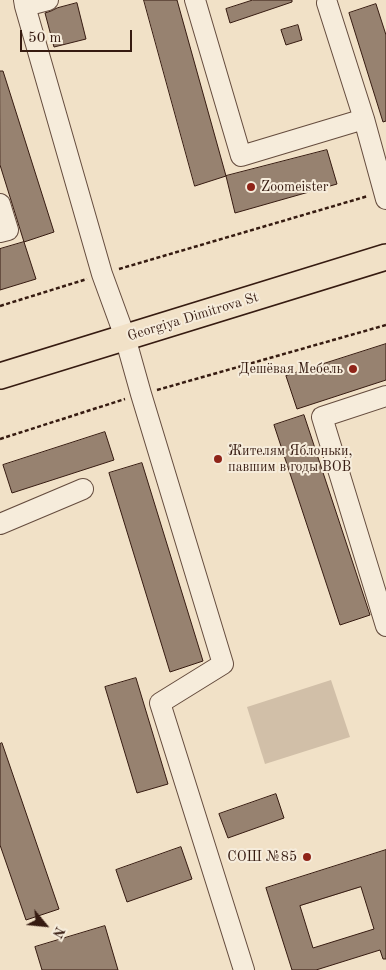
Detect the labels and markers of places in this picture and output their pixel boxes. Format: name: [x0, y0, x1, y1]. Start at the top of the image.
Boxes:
place label: Zoomeister: [261, 179, 329, 195]
marker: Zoomeister: [245, 181, 257, 193]
place label: Дешёвая Мебель: [239, 361, 343, 377]
marker: Дешёвая Мебель: [347, 363, 359, 375]
place label: Жителям Яблоньки, павшим в годы ВОВ: [228, 443, 352, 476]
marker: Жителям Яблоньки, павшим в годы ВОВ: [212, 453, 224, 465]
place label: СОШ №85: [227, 849, 297, 865]
marker: СОШ №85: [301, 851, 313, 863]

